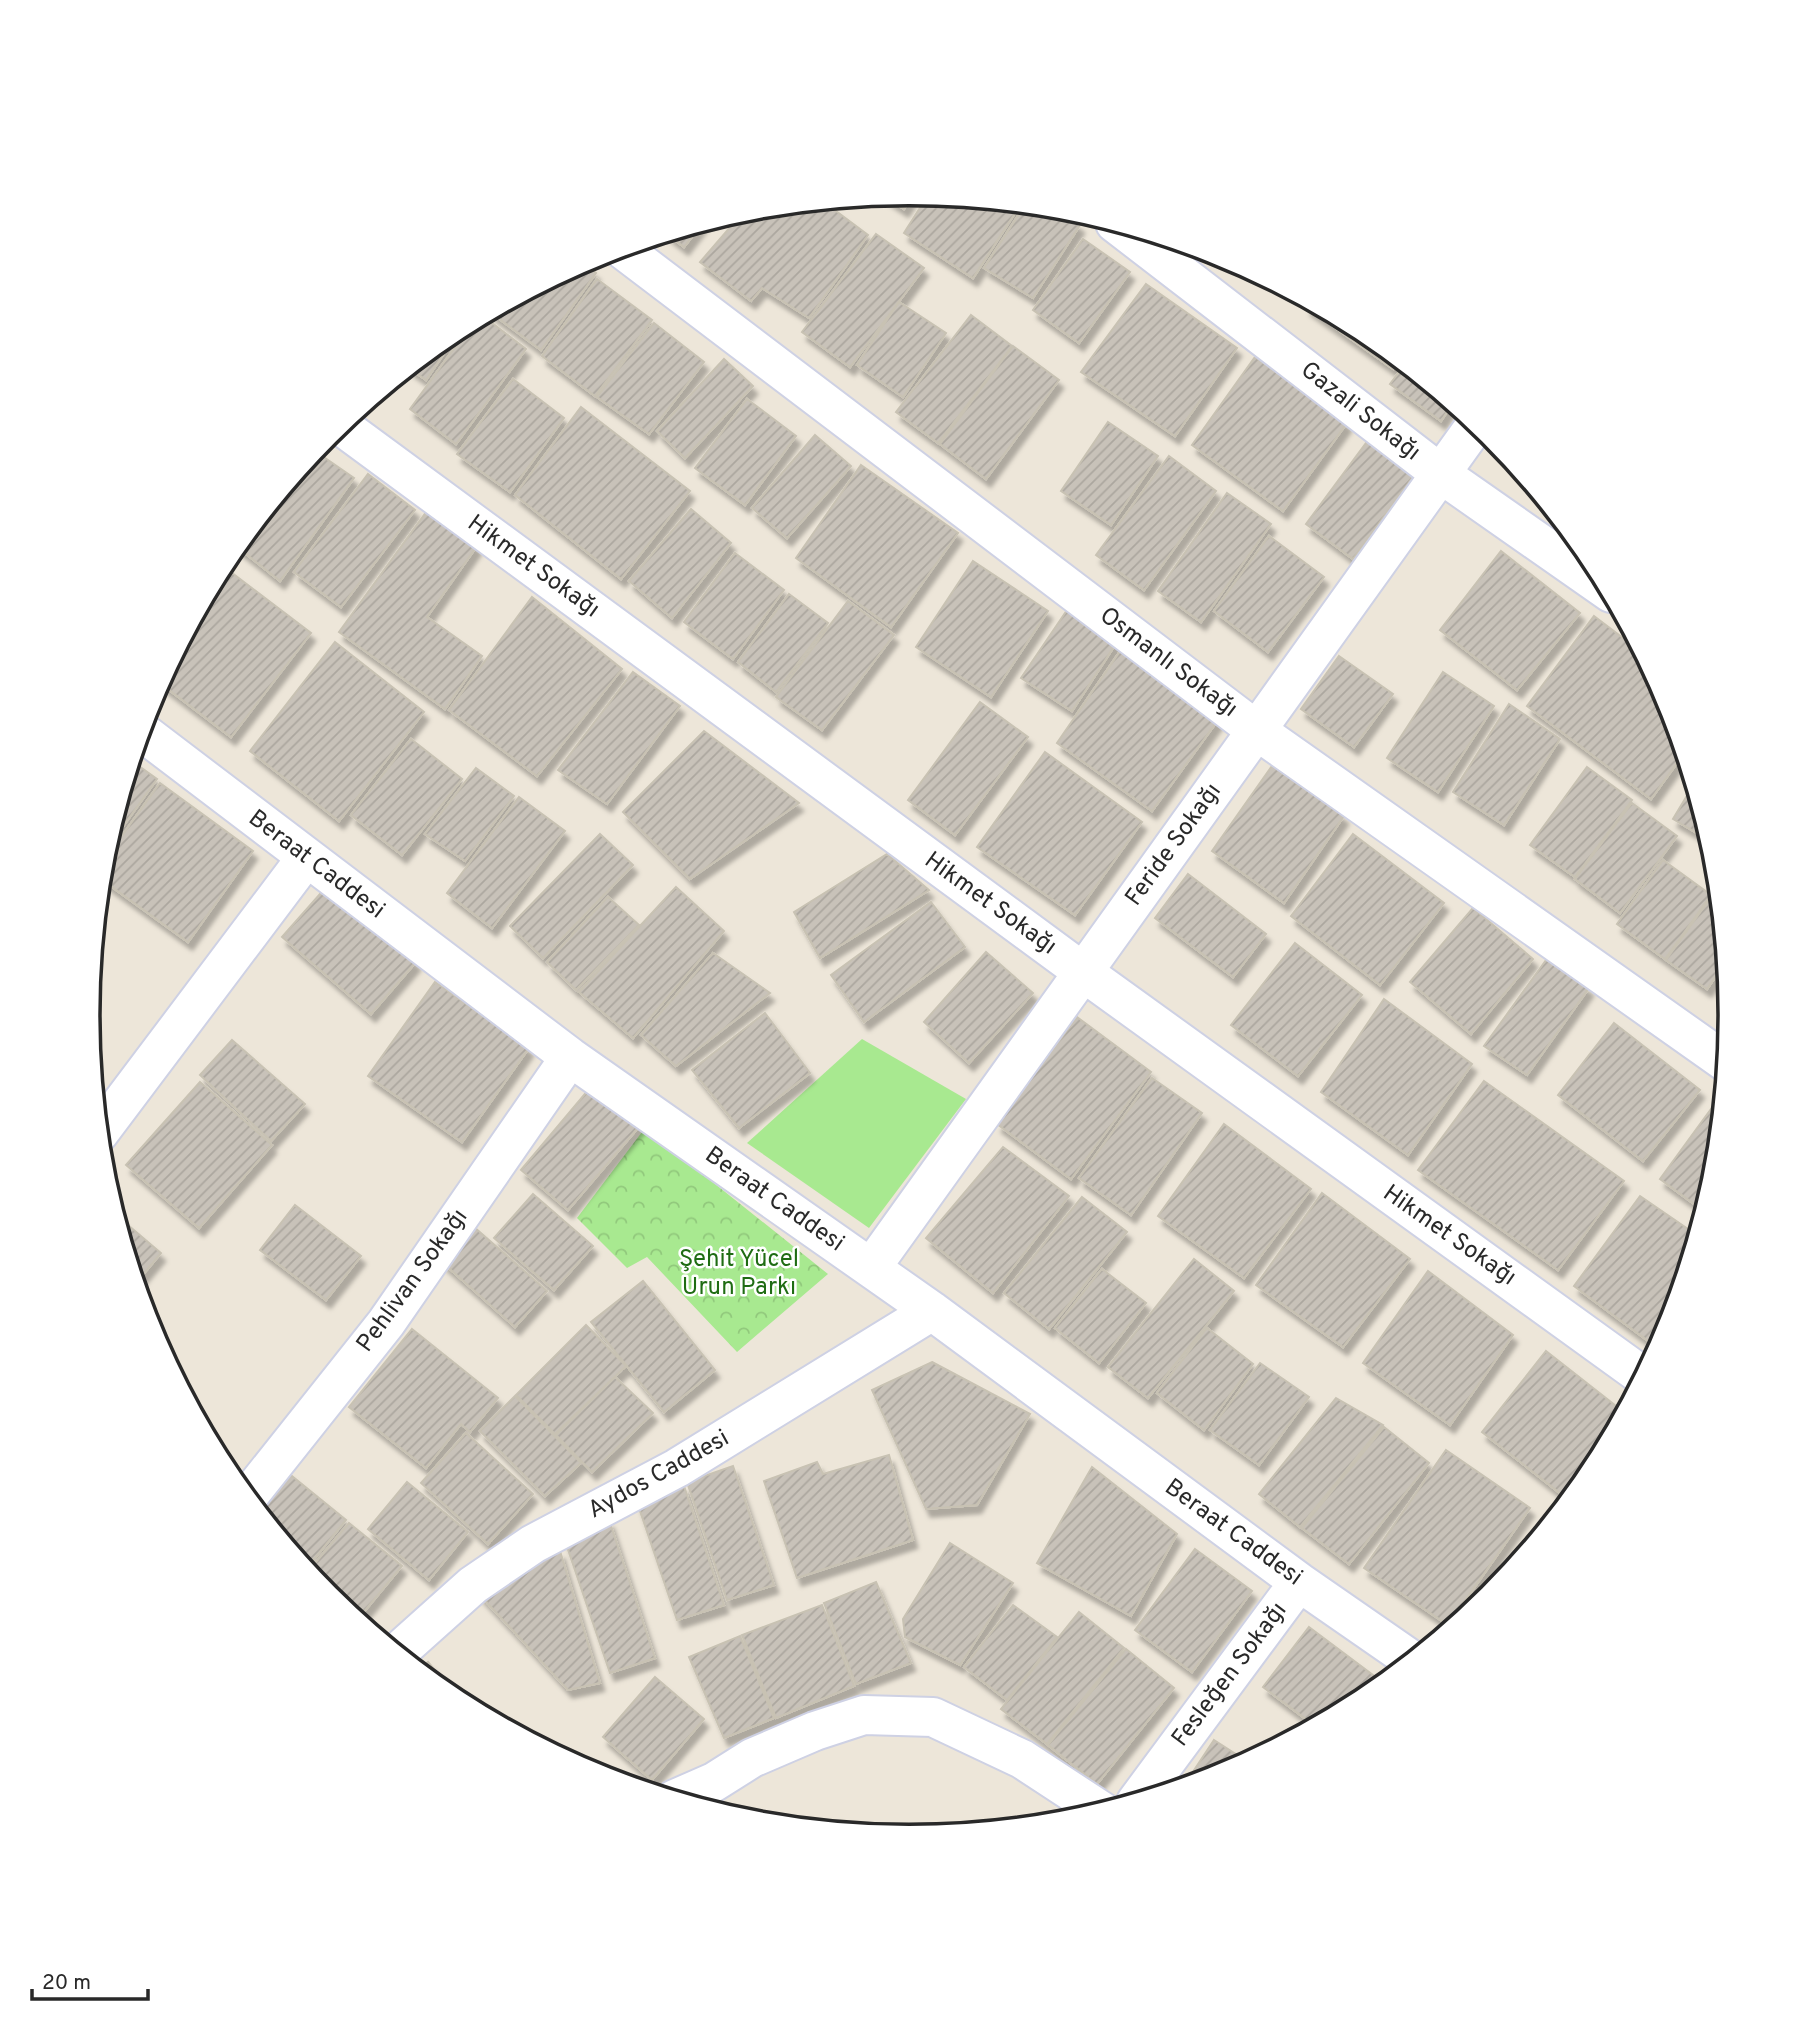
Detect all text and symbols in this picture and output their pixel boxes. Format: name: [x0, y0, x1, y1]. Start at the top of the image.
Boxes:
street label: Gazali Sokağı: [1294, 356, 1426, 468]
street label: Hikmet Sokağı: [461, 509, 605, 625]
street label: Osmanlı Sokağı: [1093, 601, 1243, 725]
street label: Feride Sokağı: [1119, 778, 1229, 912]
street label: Beraat Caddesi: [242, 804, 390, 926]
street label: Hikmet Sokağı: [918, 846, 1062, 962]
street label: Beraat Caddesi: [699, 1141, 849, 1259]
street label: Hikmet Sokağı: [1376, 1179, 1522, 1293]
street label: Pehlivan Sokağı: [351, 1203, 475, 1359]
park label: Şehit Yücel Urun Parkı: [679, 1245, 799, 1303]
street label: Aydos Caddesi: [583, 1424, 735, 1526]
street label: Beraat Caddesi: [1158, 1473, 1308, 1593]
street label: Fesleğen Sokağı: [1166, 1597, 1294, 1753]
scale bar: [32, 1958, 147, 2002]
text: 20 m: [42, 1970, 91, 1997]

